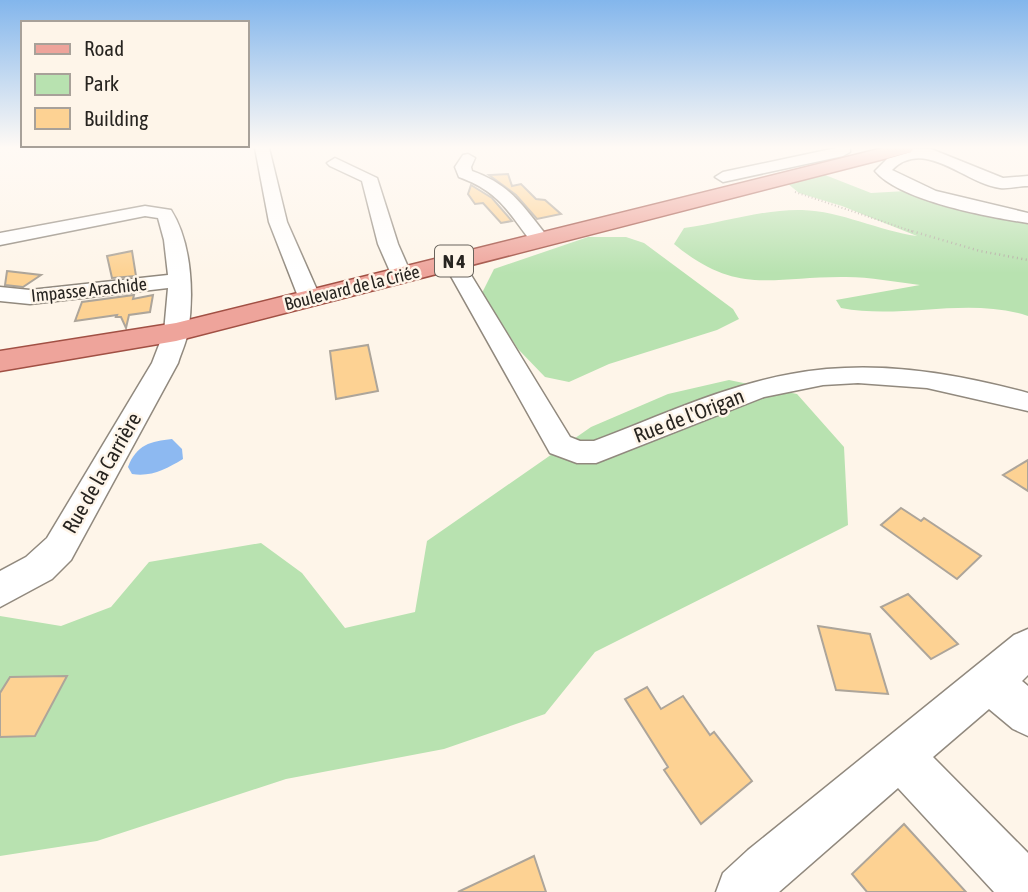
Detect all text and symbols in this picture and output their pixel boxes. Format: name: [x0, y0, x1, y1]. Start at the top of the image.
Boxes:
legend: [21, 21, 248, 147]
text: Road: [84, 36, 124, 60]
text: Park: [84, 71, 119, 95]
text: Building: [84, 106, 148, 130]
road number: N 4: [435, 246, 473, 276]
street label: Boulevard de la Criée: [282, 261, 422, 314]
street label: Impasse Arachide: [30, 273, 148, 306]
street label: Rue de l'Origan: [630, 383, 747, 447]
street label: Rue de la Carrière: [57, 408, 145, 537]

